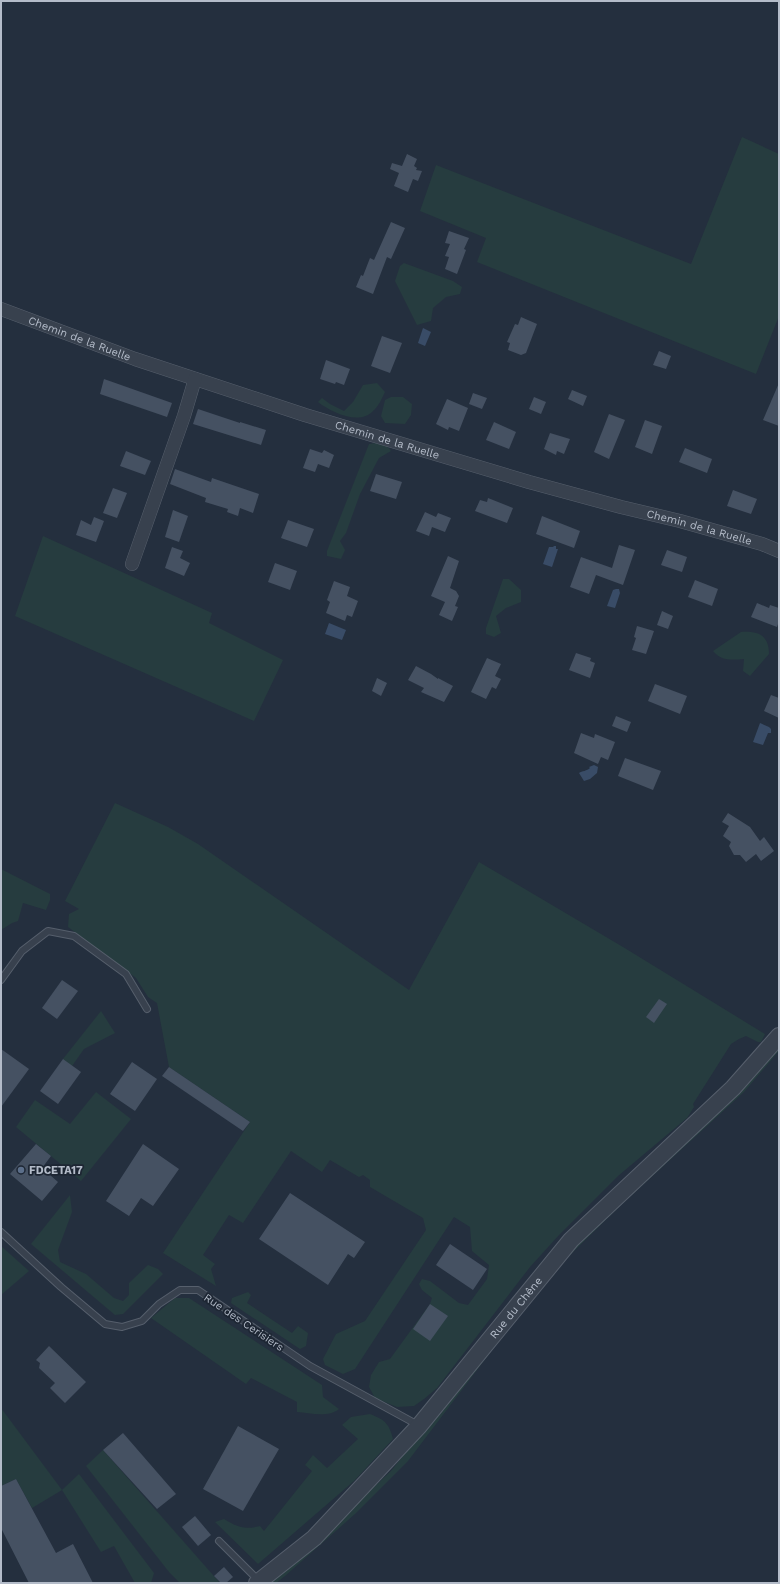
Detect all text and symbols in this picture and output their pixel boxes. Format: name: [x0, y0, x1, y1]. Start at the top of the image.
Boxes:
street label: Chemin de la Ruelle: [26, 314, 133, 364]
street label: Chemin de la Ruelle: [333, 418, 441, 462]
street label: Chemin de la Ruelle: [645, 507, 753, 548]
place label: FDCETA17: [29, 1164, 83, 1177]
marker: FDCETA17: [16, 1165, 26, 1175]
street label: Rue du Chêne: [487, 1275, 545, 1341]
street label: Rue des Cerisiers: [201, 1291, 286, 1354]

